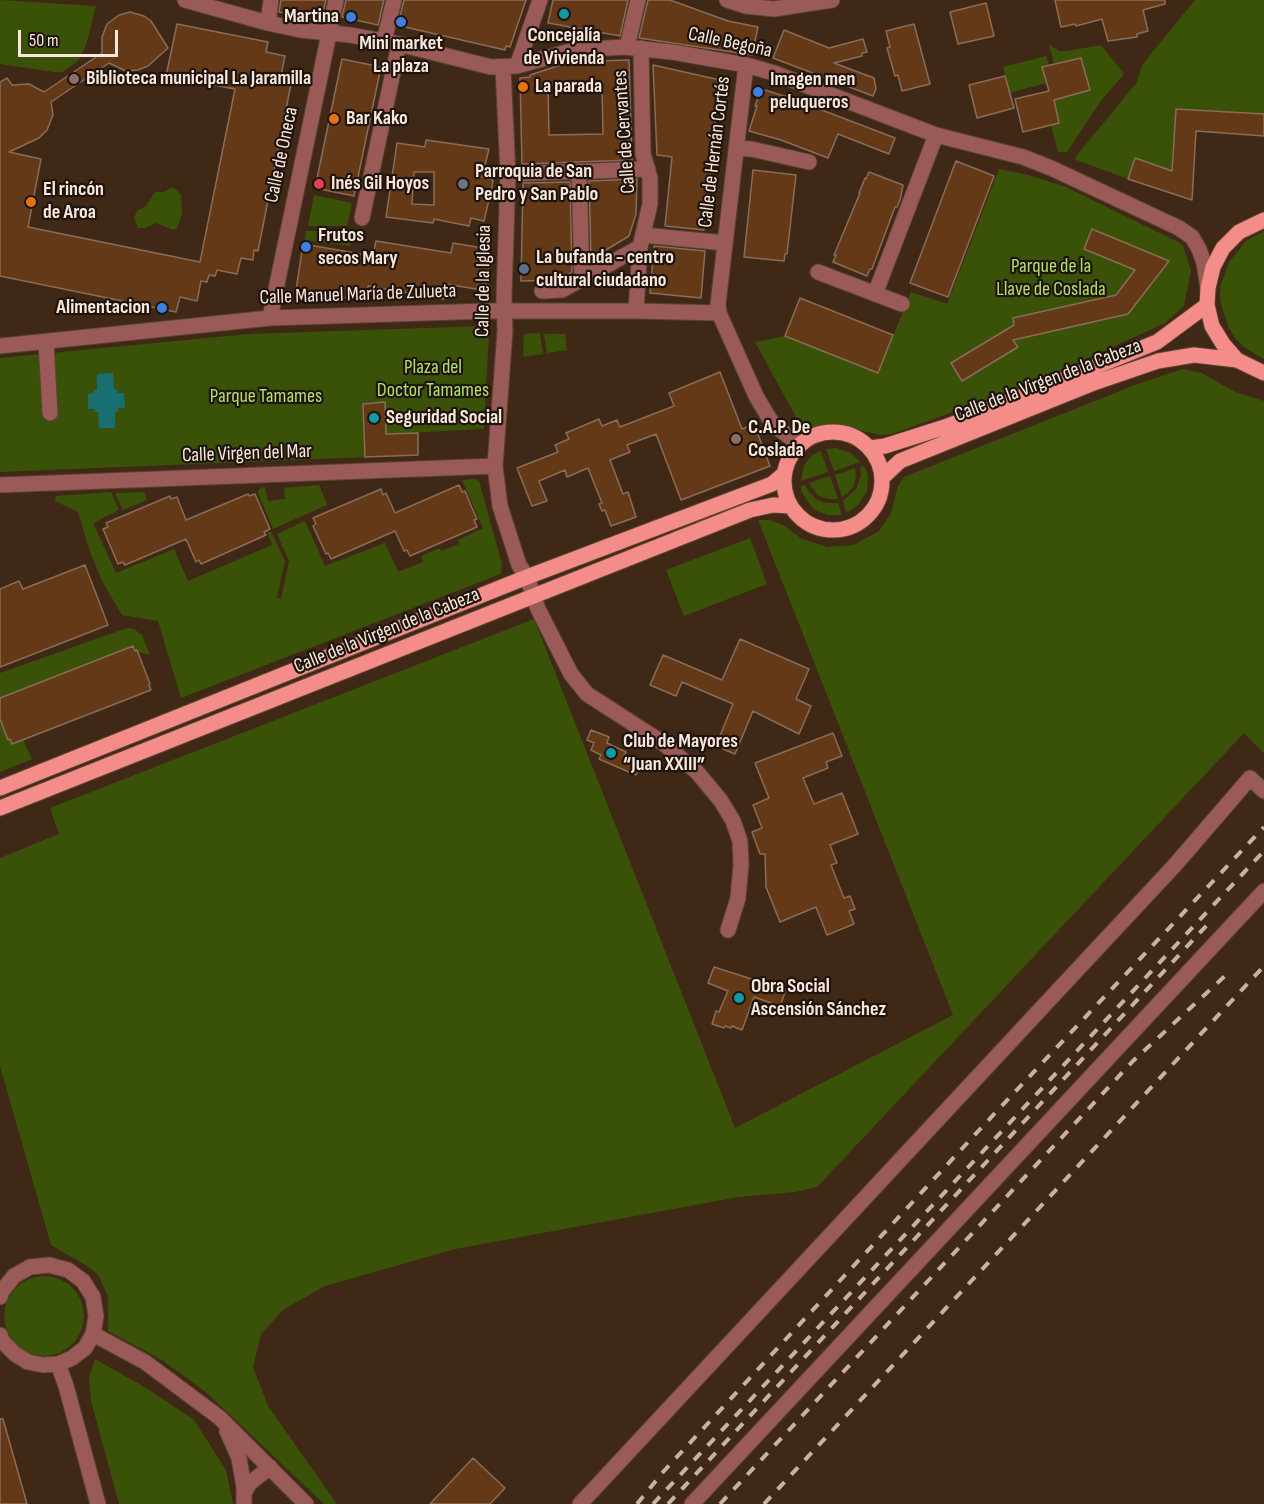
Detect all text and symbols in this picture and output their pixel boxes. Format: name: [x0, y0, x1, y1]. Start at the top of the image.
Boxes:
place label: Martina: [284, 5, 339, 29]
marker: Concejalía de Vivienda: [557, 7, 571, 21]
marker: Martina: [344, 10, 358, 24]
marker: Mini market La plaza: [394, 15, 408, 29]
scale bar: [21, 18, 122, 56]
street label: Calle Begoña: [686, 22, 774, 64]
place label: Concejalía de Vivienda: [524, 24, 604, 71]
text: 50 m: [29, 30, 59, 51]
place label: Mini market La plaza: [359, 32, 443, 79]
place label: Biblioteca municipal La Jaramilla: [86, 67, 311, 91]
place label: Imagen men peluqueros: [770, 68, 855, 115]
street label: Calle de Cervantes: [609, 69, 641, 195]
marker: Biblioteca municipal La Jaramilla: [67, 72, 81, 86]
place label: La parada: [535, 75, 602, 99]
street label: Calle de Hernán Cortés: [694, 75, 736, 229]
marker: La parada: [516, 80, 530, 94]
marker: Imagen men peluqueros: [751, 85, 765, 99]
street label: Calle de Oneca: [260, 105, 304, 205]
place label: Bar Kako: [346, 107, 408, 131]
marker: Bar Kako: [327, 112, 341, 126]
place label: Parroquia de San Pedro y San Pablo: [475, 160, 598, 207]
place label: Inés Gil Hoyos: [331, 172, 429, 196]
marker: Inés Gil Hoyos: [312, 177, 326, 191]
marker: Parroquia de San Pedro y San Pablo: [456, 177, 470, 191]
place label: El rincón de Aroa: [43, 178, 104, 225]
marker: El rincón de Aroa: [24, 195, 38, 209]
place label: Frutos secos Mary: [318, 224, 398, 271]
street label: Calle de la Iglesia: [471, 225, 497, 337]
marker: Frutos secos Mary: [299, 240, 313, 254]
place label: La bufanda - centro cultural ciudadano: [536, 246, 674, 293]
park label: Parque de la Llave de Coslada: [996, 255, 1106, 302]
marker: La bufanda - centro cultural ciudadano: [517, 262, 531, 276]
street label: Calle Manuel María de Zulueta: [259, 280, 457, 310]
place label: Alimentacion: [56, 296, 150, 320]
marker: Alimentacion: [155, 301, 169, 315]
street label: Calle de la Virgen de la Cabeza: [951, 334, 1145, 428]
park label: Plaza del Doctor Tamames: [377, 356, 489, 403]
park label: Parque Tamames: [210, 385, 322, 409]
place label: Seguridad Social: [386, 406, 502, 430]
marker: Seguridad Social: [367, 411, 381, 425]
place label: C.A.P. De Coslada: [748, 416, 810, 463]
marker: C.A.P. De Coslada: [729, 432, 743, 446]
street label: Calle Virgen del Mar: [182, 440, 312, 468]
street label: Calle de la Virgen de la Cabeza: [291, 583, 483, 679]
place label: Club de Mayores “Juan XXIII”: [623, 730, 738, 777]
marker: Club de Mayores “Juan XXIII”: [604, 746, 618, 760]
place label: Obra Social Ascensión Sánchez: [751, 975, 886, 1022]
marker: Obra Social Ascensión Sánchez: [732, 991, 746, 1005]

